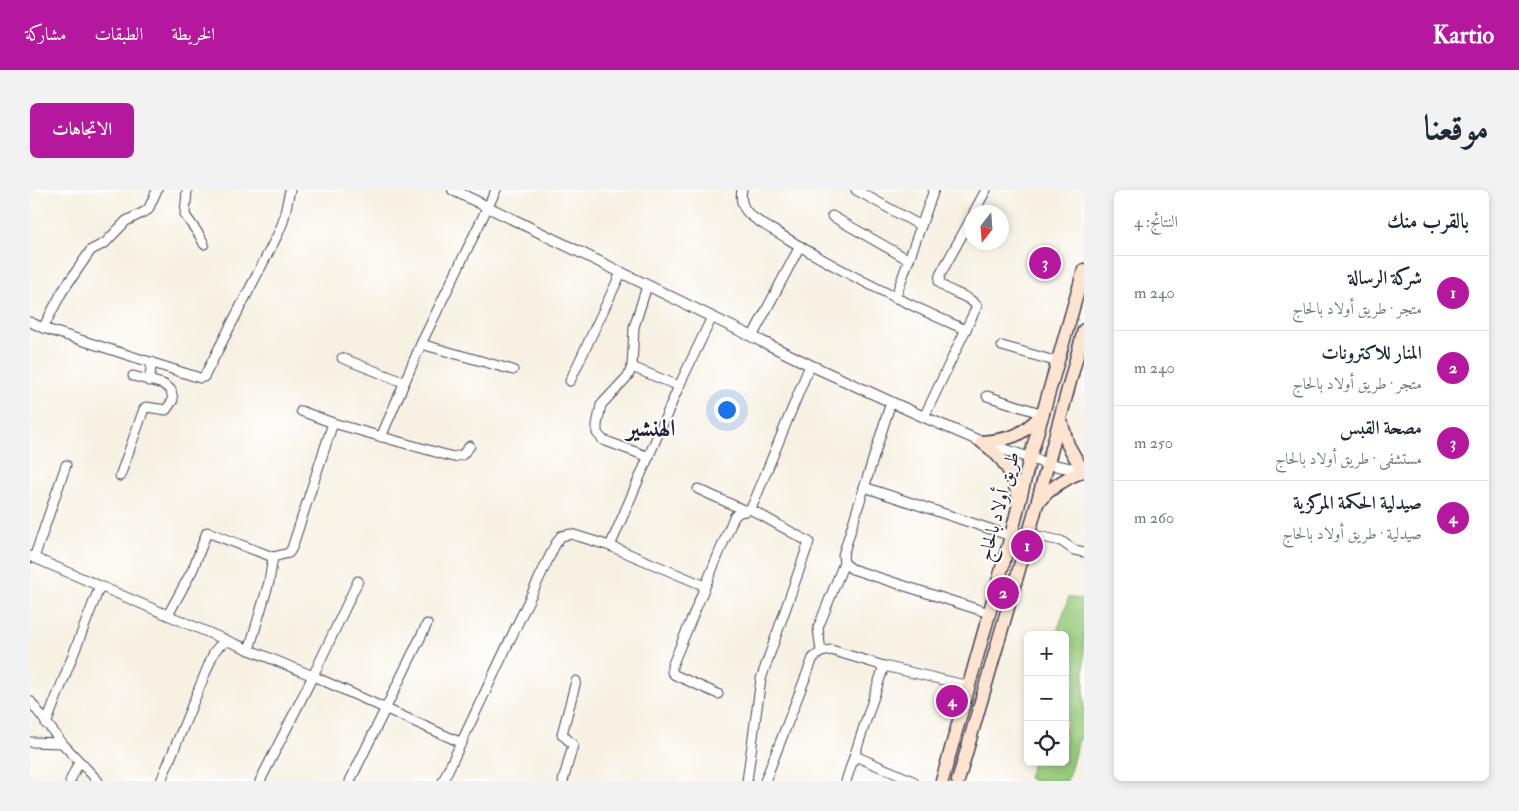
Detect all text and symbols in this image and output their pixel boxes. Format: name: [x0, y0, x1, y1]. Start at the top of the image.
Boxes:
text: Kartio: [1433, 20, 1494, 51]
text: مشاركة: [25, 23, 66, 46]
text: الطبقات: [94, 23, 143, 46]
text: الخريطة: [171, 23, 215, 46]
button: الاتجاهات: [30, 103, 134, 158]
text: موقعنا: [1424, 106, 1489, 150]
north arrow: [964, 205, 1009, 250]
text: بالقرب منك: [1387, 208, 1469, 235]
text: النتائج: 4: [1134, 212, 1178, 232]
pin: 3: [1029, 244, 1061, 282]
text: شركة الرسالة: [1348, 266, 1422, 290]
text: 240 m: [1134, 283, 1175, 303]
text: 1: [1450, 283, 1456, 303]
text: متجر · طريق أولاد بالحاج: [1292, 299, 1422, 319]
text: المنار للاكترونات: [1321, 341, 1422, 365]
text: 240 m: [1134, 358, 1175, 378]
text: 2: [1449, 358, 1457, 378]
text: متجر · طريق أولاد بالحاج: [1292, 374, 1422, 394]
your location: [714, 397, 740, 423]
district label: الهنشير: [623, 413, 676, 444]
text: مصحة القبس: [1340, 416, 1422, 440]
text: 250 m: [1134, 433, 1173, 453]
text: 3: [1450, 433, 1456, 453]
street label: طريق أولاد بالحاج: [972, 449, 1030, 565]
text: مستشفى · طريق أولاد بالحاج: [1275, 449, 1422, 469]
text: صيدلية الحكمة المركزية: [1293, 491, 1422, 515]
text: 260 m: [1134, 508, 1174, 528]
text: 4: [1449, 508, 1457, 528]
text: صيدلية · طريق أولاد بالحاج: [1282, 524, 1422, 544]
pin: 1: [1011, 527, 1043, 565]
pin: 2: [987, 574, 1019, 612]
map controls: [1024, 631, 1069, 766]
button: +: [1024, 631, 1069, 676]
button: −: [1024, 676, 1069, 721]
pin: 4: [936, 682, 968, 720]
button: locate: [1024, 721, 1069, 766]

